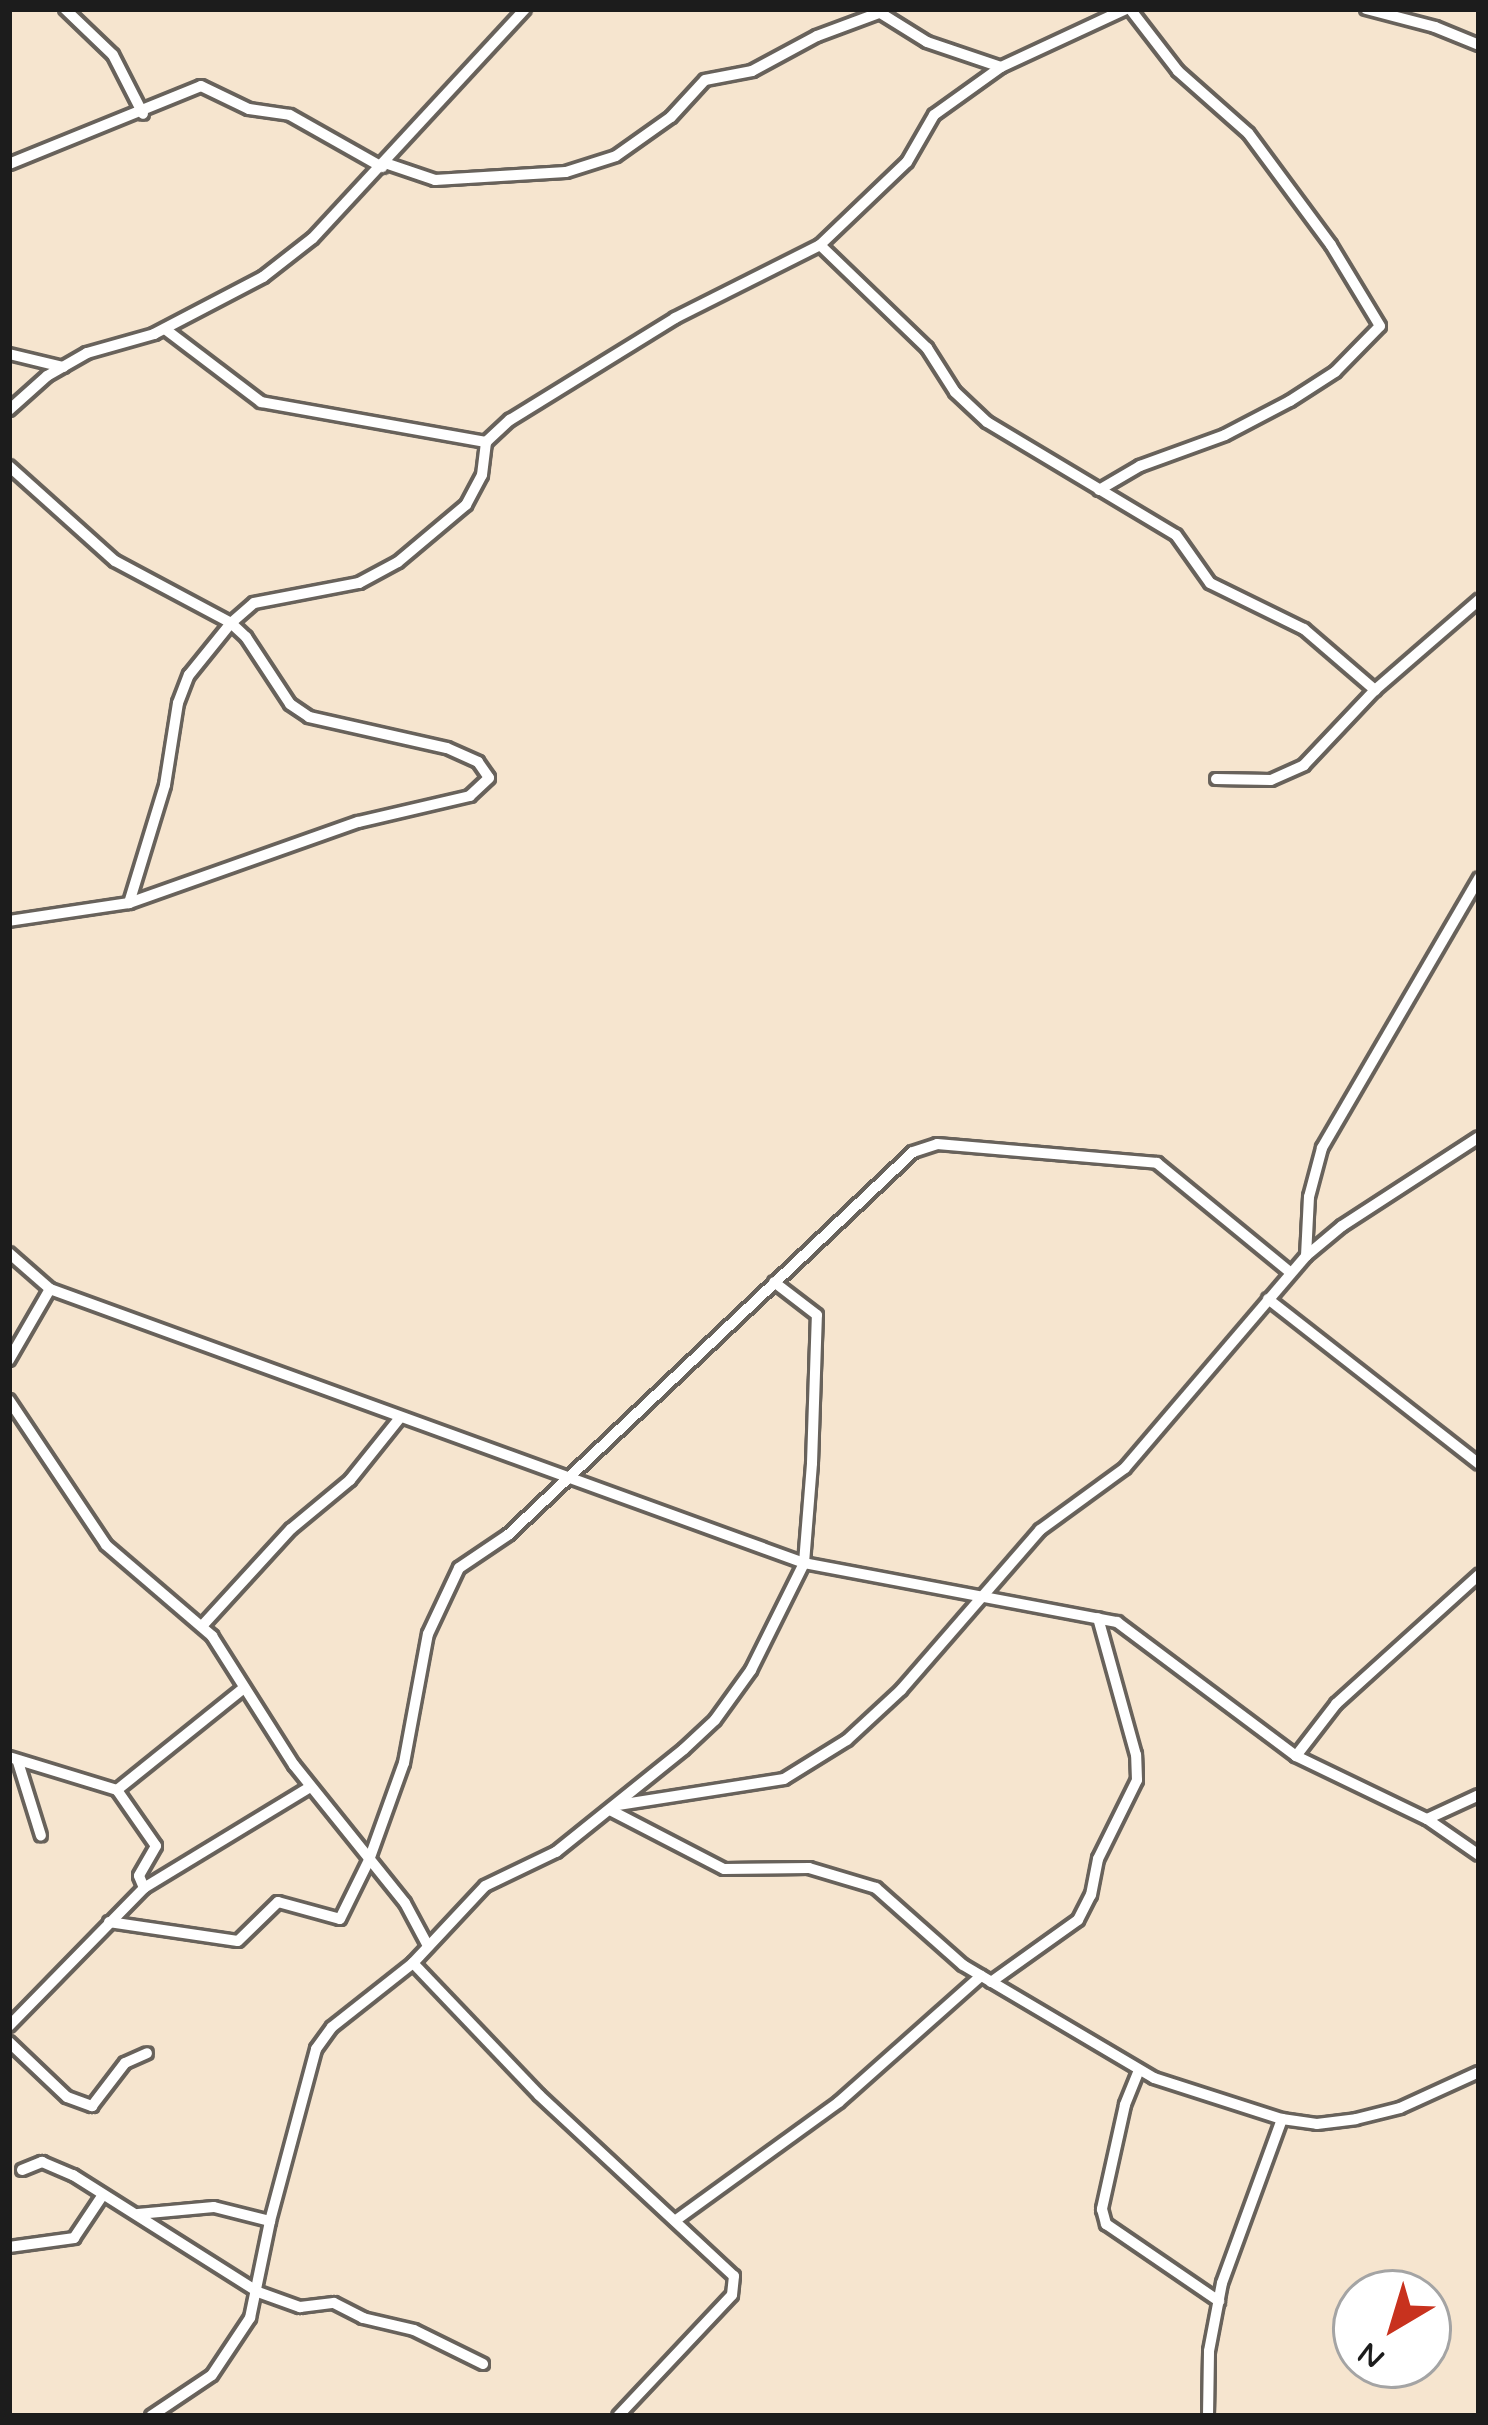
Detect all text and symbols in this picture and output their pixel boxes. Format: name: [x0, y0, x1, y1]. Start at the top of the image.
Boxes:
north arrow: [1332, 2269, 1452, 2389]
text: N: [1349, 2331, 1394, 2379]

